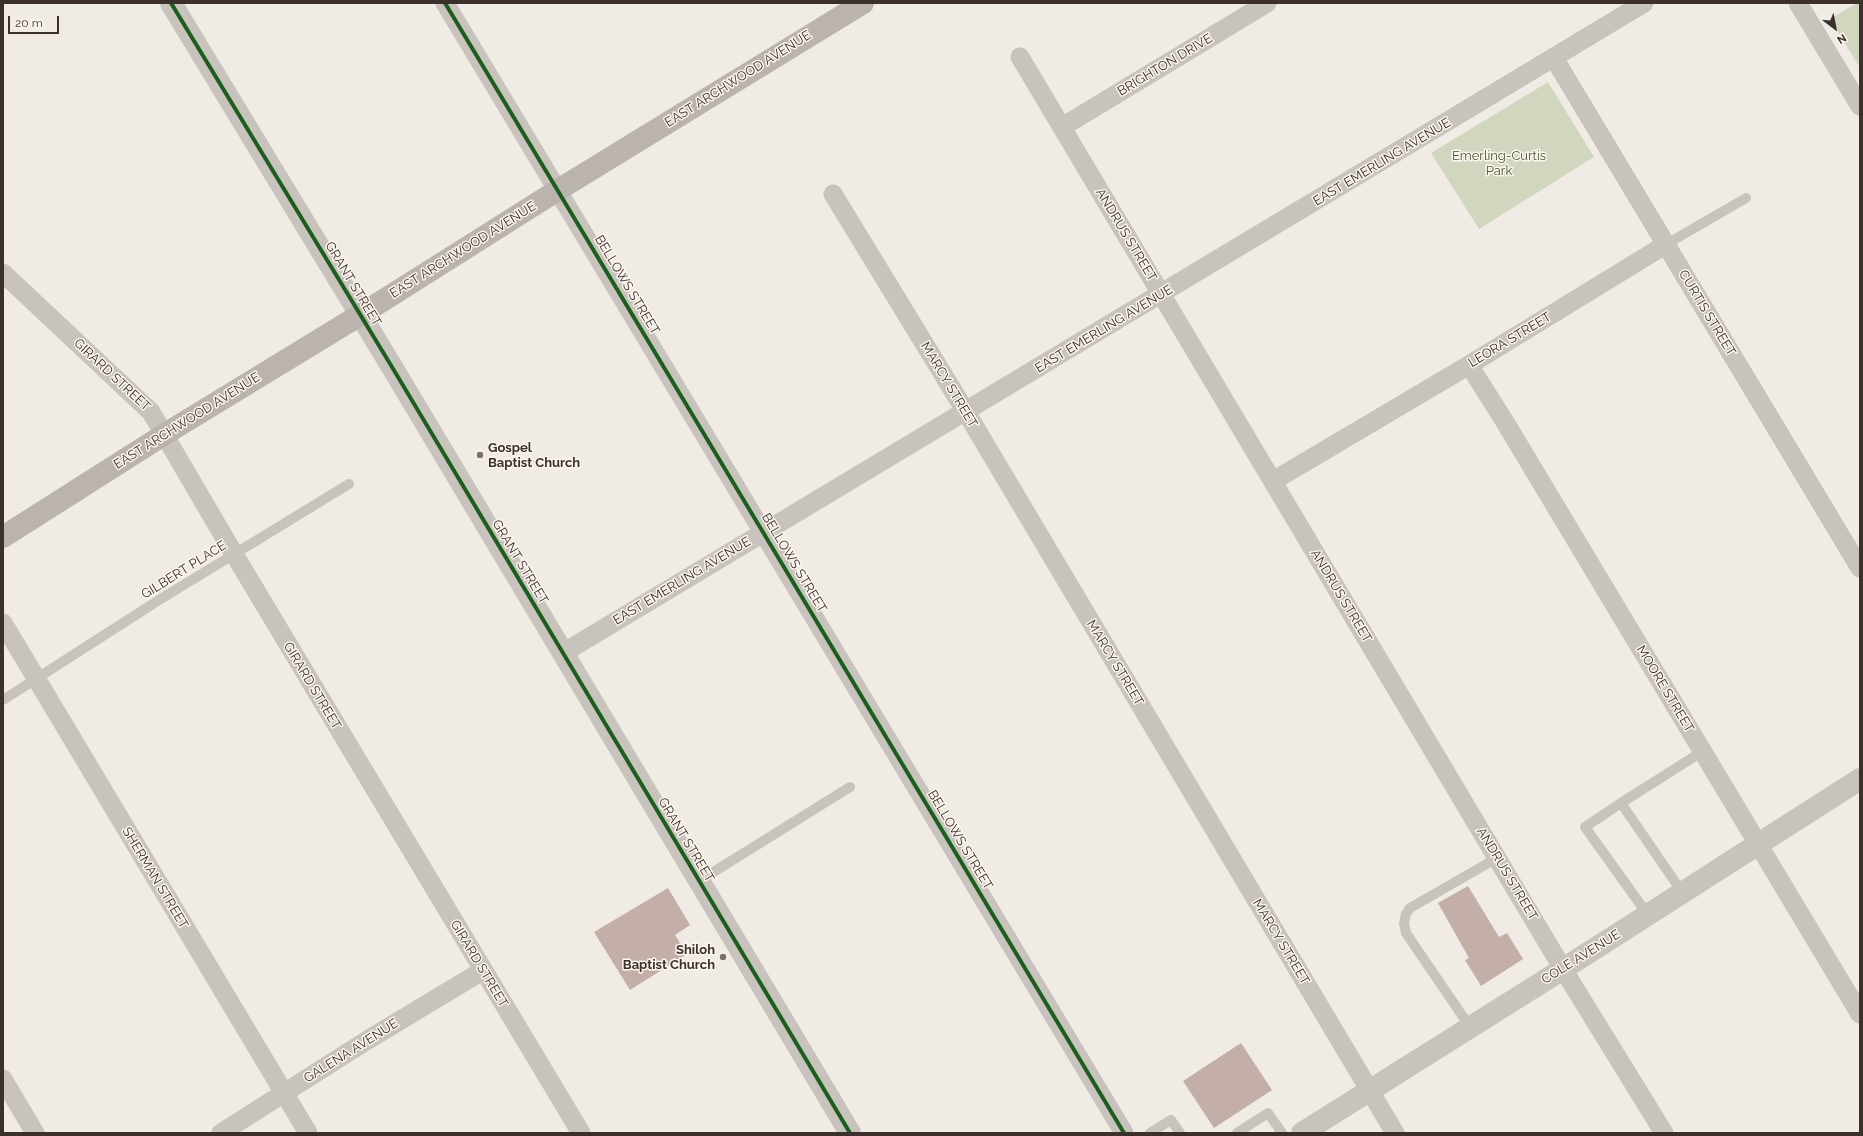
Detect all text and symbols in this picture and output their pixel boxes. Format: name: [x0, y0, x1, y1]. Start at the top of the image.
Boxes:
scale bar: [10, 8, 61, 34]
north arrow: [1815, 8, 1855, 48]
text: 20 m: [15, 16, 43, 30]
street label: EAST ARCHWOOD AVENUE: [662, 27, 814, 131]
street label: BRIGHTON DRIVE: [1115, 31, 1215, 99]
text: N: [1835, 31, 1849, 46]
street label: EAST EMERLING AVENUE: [1311, 115, 1453, 209]
park label: Emerling-Curtis Park: [1452, 148, 1546, 179]
street label: ANDRUS STREET: [1092, 186, 1160, 284]
street label: EAST ARCHWOOD AVENUE: [387, 198, 539, 302]
street label: BELLOWS STREET: [591, 232, 663, 338]
street label: GRANT STREET: [322, 239, 384, 329]
street label: CURTIS STREET: [1675, 267, 1739, 359]
street label: EAST EMERLING AVENUE: [1033, 282, 1175, 376]
street label: LEORA STREET: [1466, 309, 1554, 371]
street label: GIRARD STREET: [71, 336, 153, 414]
street label: MARCY STREET: [917, 339, 981, 431]
street label: EAST ARCHWOOD AVENUE: [111, 369, 263, 473]
place label: Gospel Baptist Church: [488, 440, 580, 471]
marker: Gospel Baptist Church: [475, 450, 485, 460]
street label: BELLOWS STREET: [758, 510, 830, 616]
street label: GRANT STREET: [489, 517, 551, 607]
street label: EAST EMERLING AVENUE: [611, 534, 753, 628]
street label: GILBERT PLACE: [139, 538, 229, 602]
street label: ANDRUS STREET: [1307, 547, 1375, 645]
street label: MARCY STREET: [1083, 617, 1147, 709]
street label: GIRARD STREET: [280, 640, 344, 732]
street label: MOORE STREET: [1633, 643, 1697, 735]
street label: BELLOWS STREET: [924, 787, 996, 893]
street label: GRANT STREET: [655, 795, 717, 885]
street label: SHERMAN STREET: [119, 824, 191, 932]
street label: ANDRUS STREET: [1473, 825, 1541, 923]
street label: MARCY STREET: [1249, 896, 1313, 988]
street label: GIRARD STREET: [447, 918, 511, 1010]
street label: COLE AVENUE: [1539, 927, 1623, 987]
place label: Shiloh Baptist Church: [623, 942, 715, 973]
marker: Shiloh Baptist Church: [718, 952, 728, 962]
street label: GALENA AVENUE: [301, 1016, 401, 1086]

